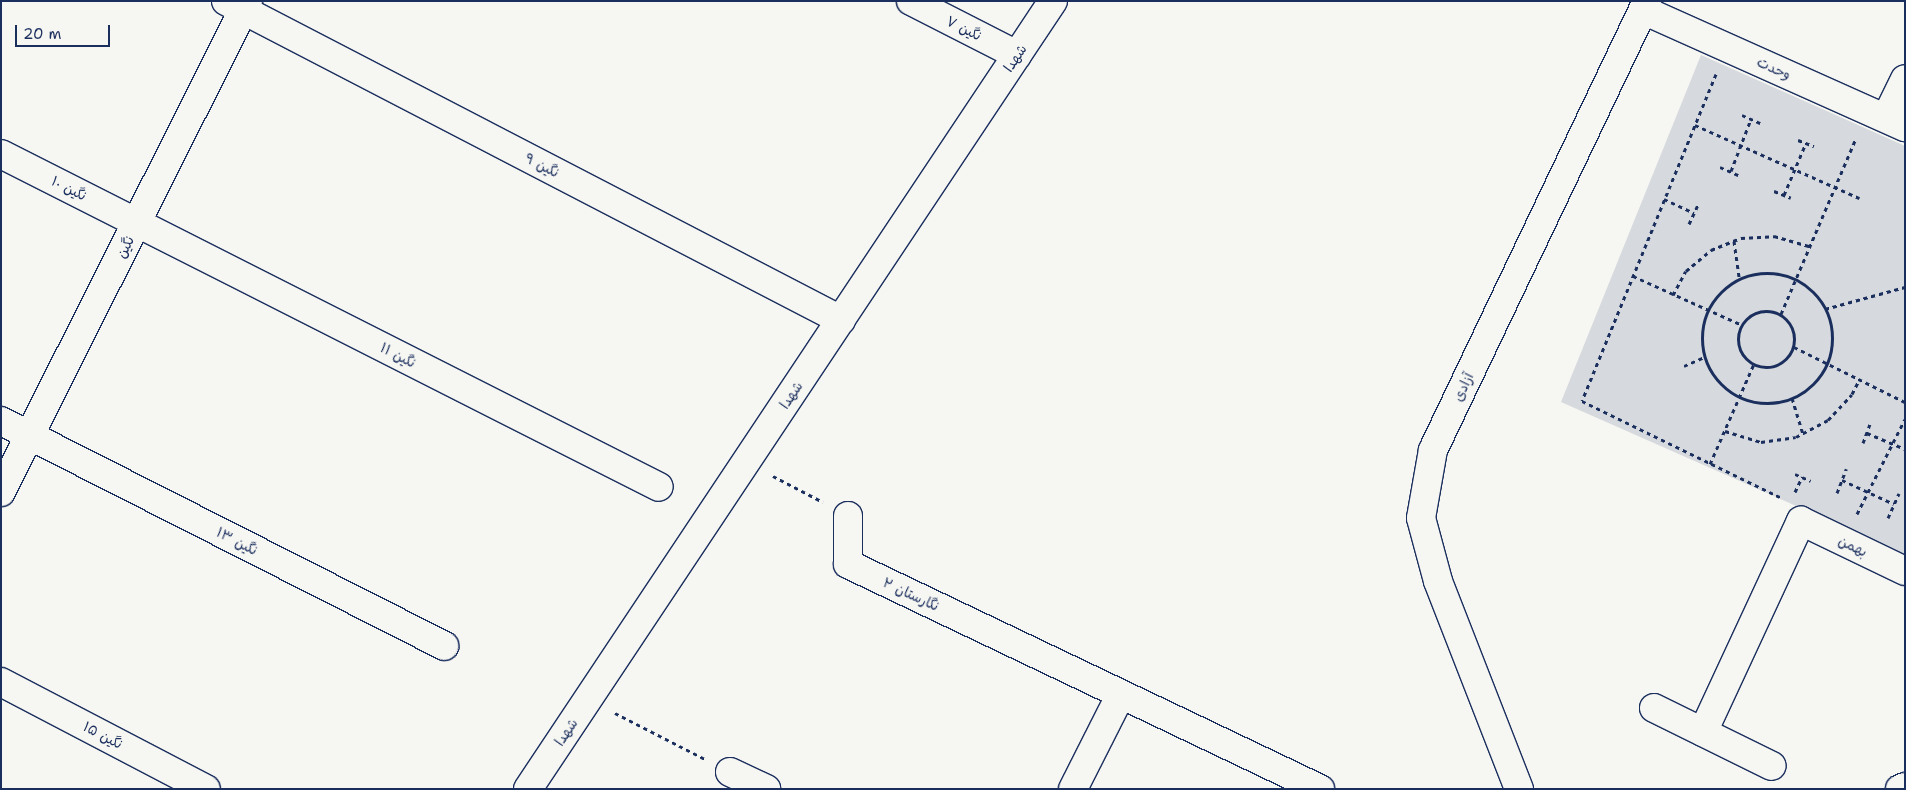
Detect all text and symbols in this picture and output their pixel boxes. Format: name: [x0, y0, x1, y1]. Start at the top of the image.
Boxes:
street label: نگین ۷: [944, 12, 984, 44]
scale bar: [18, 15, 112, 47]
text: 20 m: [23, 24, 62, 44]
street label: شهدا: [1000, 41, 1030, 75]
street label: وحدت: [1754, 53, 1794, 83]
street label: نگین ۹: [522, 149, 562, 181]
street label: نگین ۱۰: [49, 172, 89, 204]
street label: نگین: [112, 233, 138, 261]
street label: نگین ۱۱: [377, 339, 419, 371]
street label: آزادی: [1449, 370, 1477, 404]
street label: شهدا: [776, 378, 806, 412]
street label: نگین ۱۳: [214, 524, 260, 558]
street label: بهمن: [1836, 532, 1870, 560]
street label: نگارستان ۲: [880, 574, 942, 614]
street label: شهدا: [551, 715, 581, 749]
street label: نگین ۱۵: [80, 718, 126, 752]

